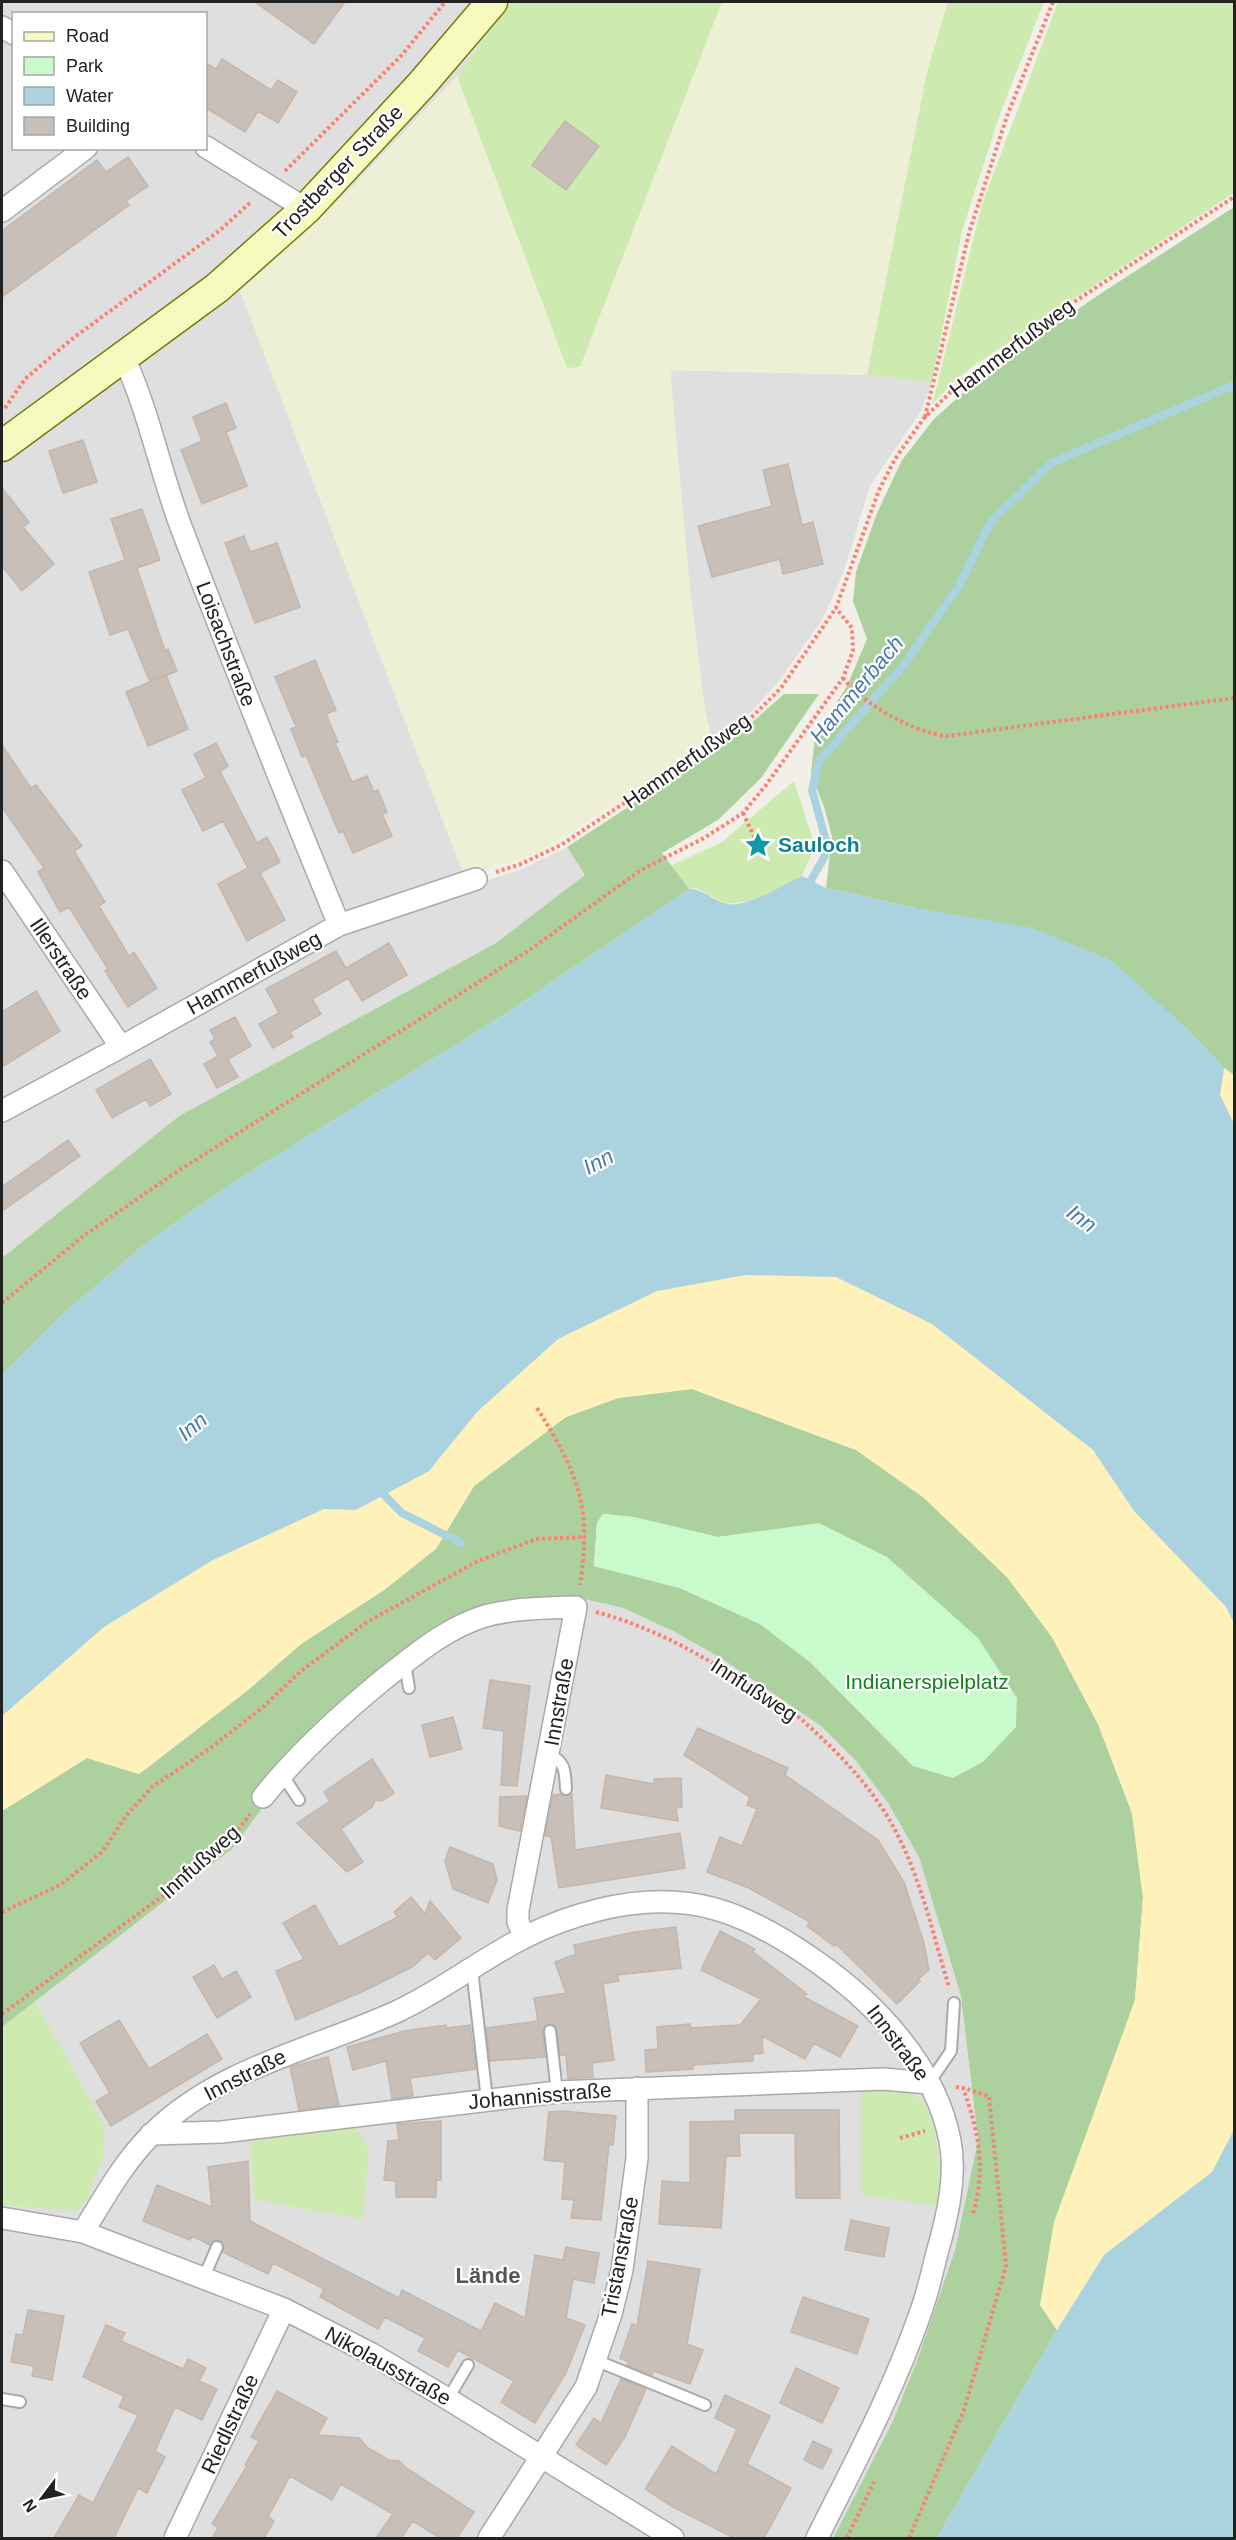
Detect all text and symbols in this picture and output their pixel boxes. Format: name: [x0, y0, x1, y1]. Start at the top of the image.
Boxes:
legend: [12, 12, 207, 150]
text: Road: [66, 26, 109, 46]
text: Park: [66, 56, 104, 76]
text: Water: [66, 86, 113, 106]
street label: Trostberger Straße: [268, 100, 407, 243]
text: Building: [66, 116, 130, 136]
street label: Hammerfußweg: [945, 293, 1078, 402]
street label: Loisachstraße: [192, 578, 261, 710]
water label: Hammerbach: [804, 631, 908, 748]
street label: Hammerfußweg: [619, 708, 754, 813]
place icon: Sauloch: [743, 830, 773, 860]
place label: Sauloch: [778, 833, 860, 856]
street label: Illerstraße: [26, 914, 97, 1004]
street label: Hammerfußweg: [183, 926, 325, 1019]
water label: Inn: [579, 1143, 618, 1180]
water label: Inn: [1062, 1199, 1101, 1238]
water label: Inn: [173, 1407, 212, 1446]
street label: Innfußweg: [707, 1653, 802, 1726]
street label: Innstraße: [539, 1656, 578, 1748]
park label: Indianerspielplatz: [845, 1670, 1009, 1693]
street label: Innfußweg: [156, 1820, 244, 1903]
street label: Innstraße: [863, 2000, 934, 2085]
street label: Innstraße: [200, 2044, 290, 2105]
street label: Johannisstraße: [467, 2078, 612, 2113]
street label: Tristanstraße: [596, 2194, 643, 2319]
district label: Lände: [456, 2263, 520, 2288]
street label: Nikolausstraße: [321, 2322, 455, 2410]
street label: Riedlstraße: [196, 2370, 263, 2477]
north arrow: [12, 2468, 72, 2528]
text: N: [19, 2496, 40, 2515]

